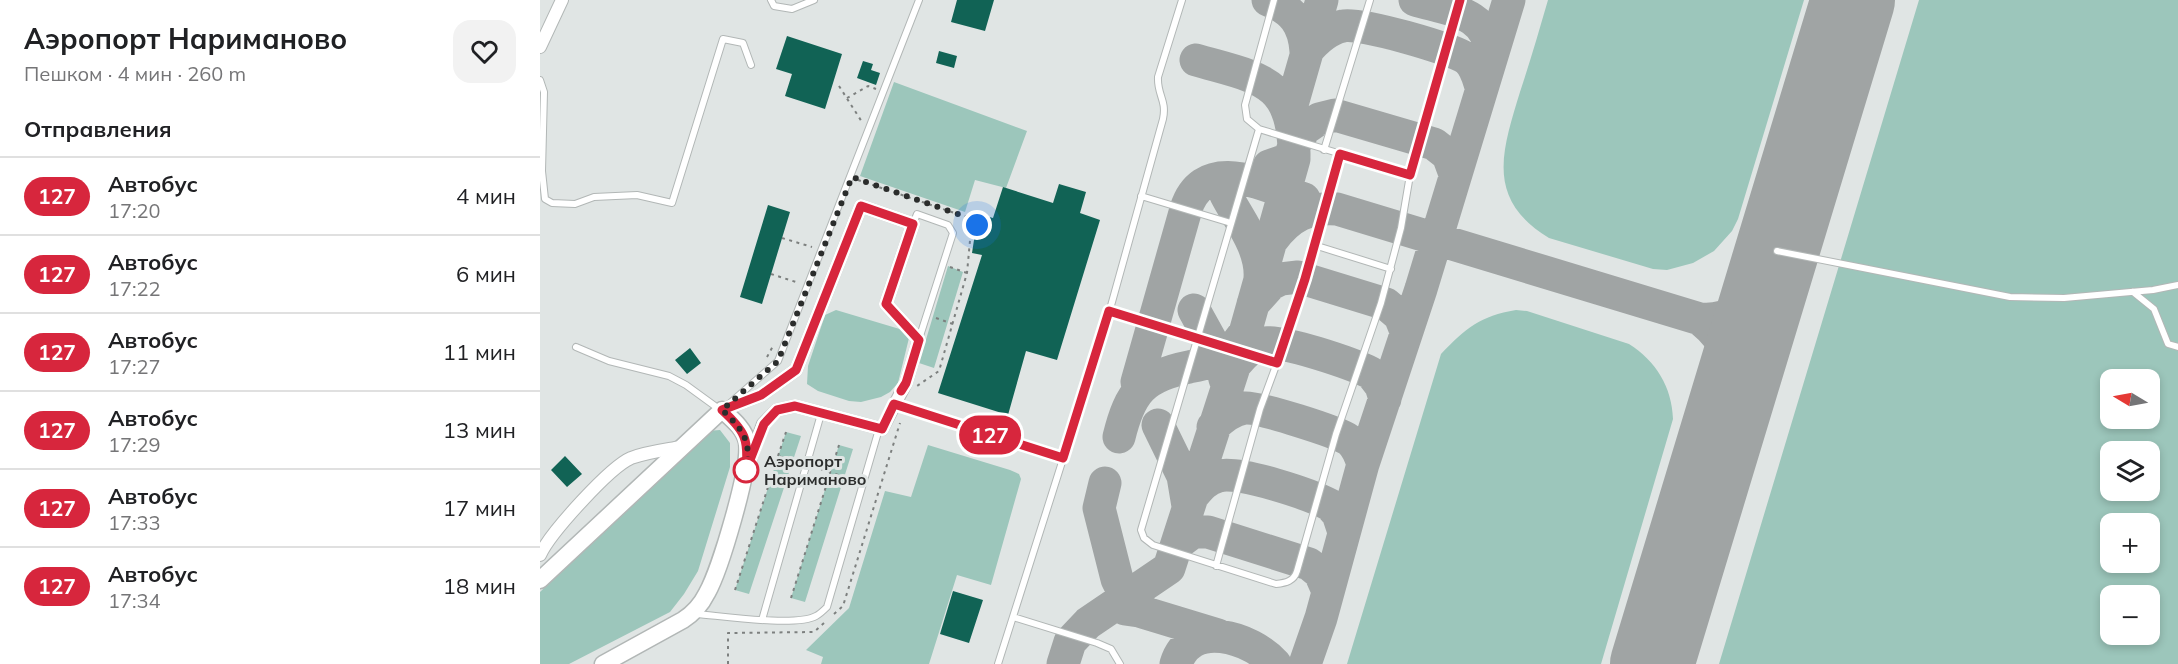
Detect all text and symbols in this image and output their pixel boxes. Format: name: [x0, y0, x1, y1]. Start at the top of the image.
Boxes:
button: heart: [453, 20, 516, 83]
text: Аэропорт Нариманово: [24, 21, 347, 56]
text: Пешком · 4 мин · 260 m: [24, 61, 246, 86]
text: Отправления: [24, 115, 172, 143]
text: Автобус: [108, 170, 198, 198]
text: 4 мин: [456, 182, 516, 210]
text: 127: [38, 183, 76, 209]
text: 17:20: [108, 198, 161, 223]
your location: [962, 210, 992, 240]
text: Автобус: [108, 248, 198, 276]
text: 6 мин: [456, 260, 516, 288]
text: 127: [38, 261, 76, 287]
text: 17:22: [108, 276, 161, 301]
text: Автобус: [108, 326, 198, 354]
text: 11 мин: [443, 338, 516, 366]
text: 127: [38, 339, 76, 365]
text: 17:27: [108, 354, 161, 379]
north arrow: [2100, 369, 2160, 429]
map controls: [2100, 369, 2160, 645]
text: Автобус: [108, 404, 198, 432]
text: 13 мин: [443, 416, 516, 444]
line badge: 127: [956, 416, 1024, 454]
text: 127: [38, 417, 76, 443]
text: 127: [971, 422, 1009, 448]
text: 17:29: [108, 432, 161, 457]
button: layers: [2100, 441, 2160, 501]
place label: Аэропорт Нариманово: [764, 451, 866, 489]
marker: Аэропорт Нариманово: [733, 457, 759, 483]
text: Автобус: [108, 482, 198, 510]
text: 17 мин: [443, 494, 516, 522]
text: 127: [38, 495, 76, 521]
text: 17:33: [108, 510, 161, 535]
button: +: [2100, 513, 2160, 573]
text: Автобус: [108, 560, 198, 588]
text: 18 мин: [443, 572, 516, 600]
text: 127: [38, 573, 76, 599]
button: −: [2100, 585, 2160, 645]
text: 17:34: [108, 588, 161, 613]

